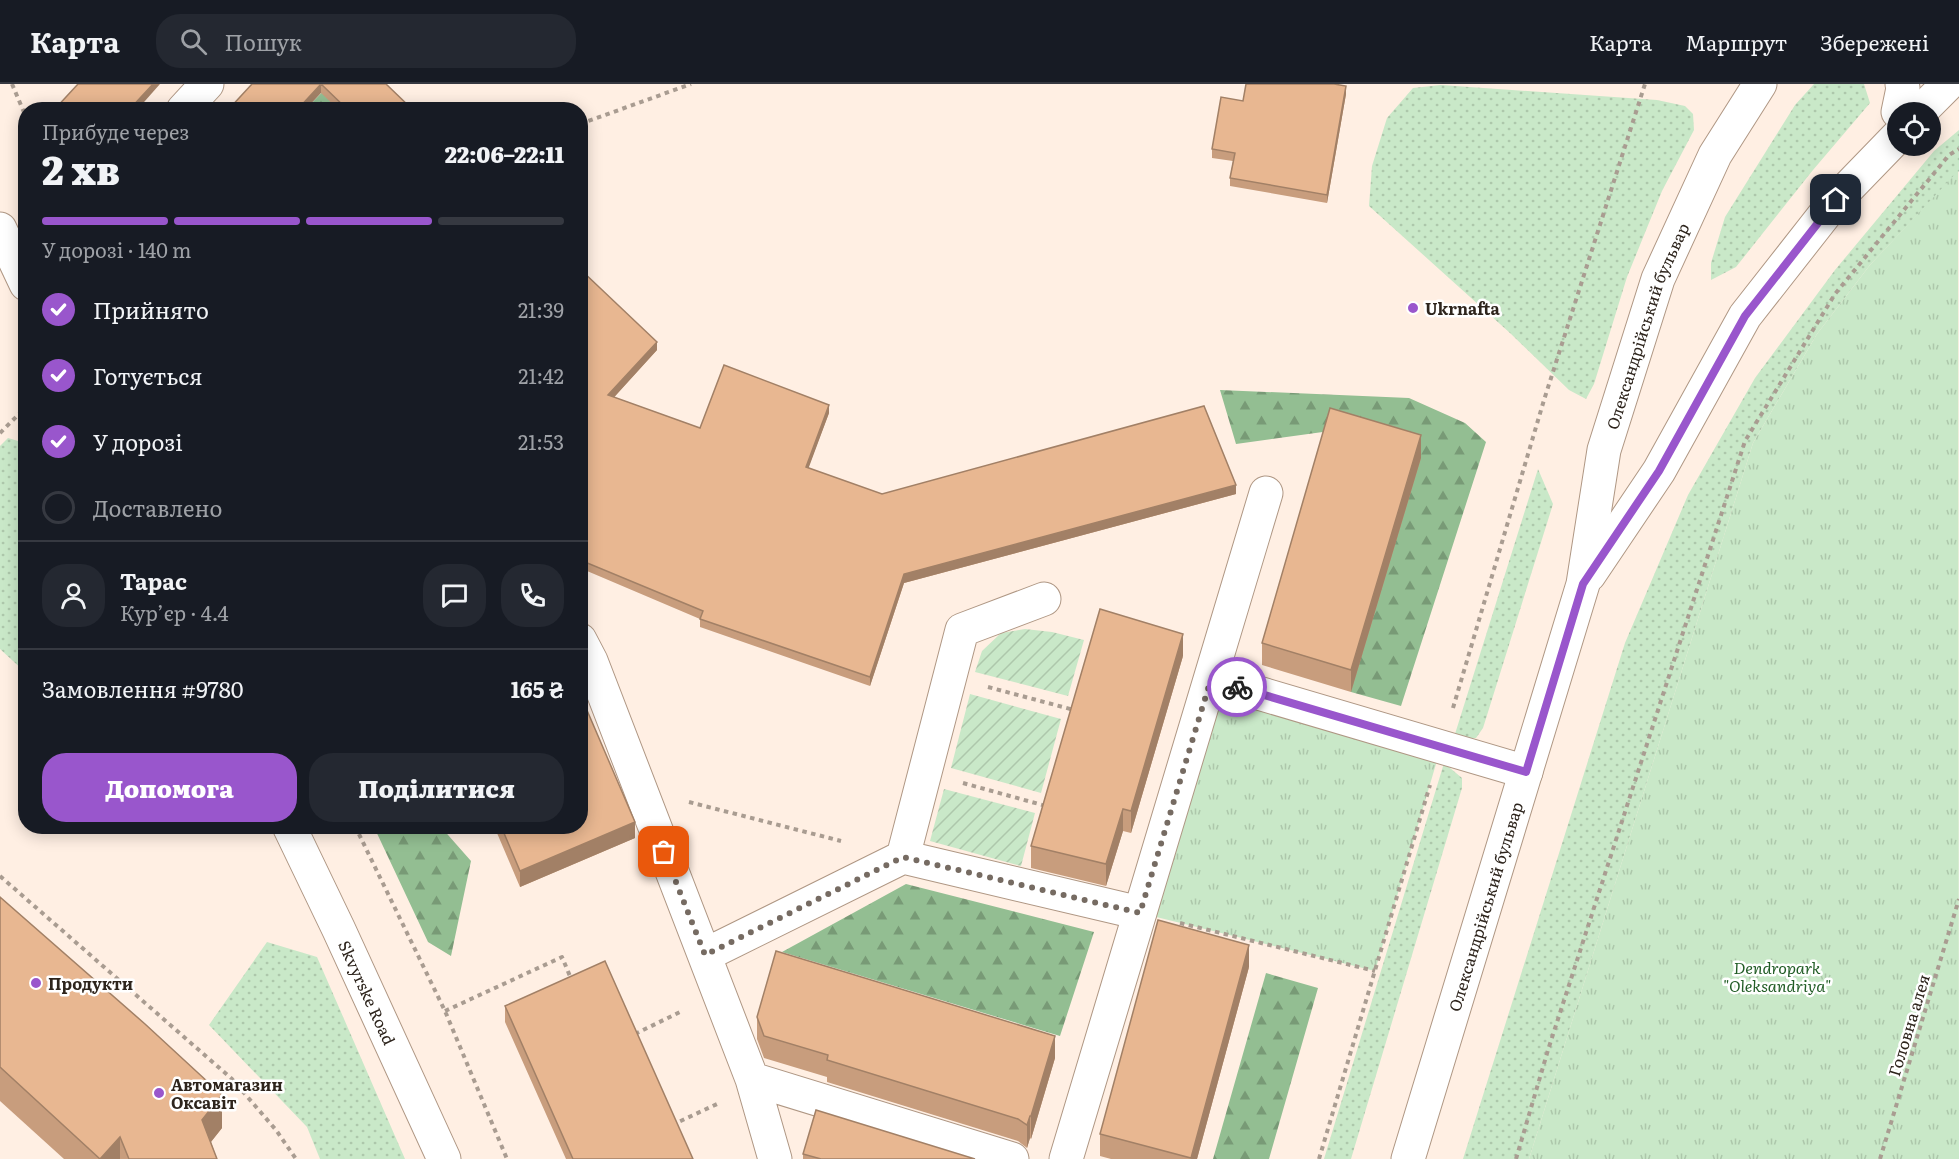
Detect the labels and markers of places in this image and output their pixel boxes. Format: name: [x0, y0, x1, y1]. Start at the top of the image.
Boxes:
pin: [1810, 174, 1861, 225]
place label: Ukrnafta: [1425, 296, 1500, 320]
marker: Ukrnafta: [1406, 301, 1420, 315]
pin: [638, 826, 689, 877]
place label: Продукти: [48, 971, 133, 995]
marker: Продукти: [29, 976, 43, 990]
place label: Автомагазин Оксавіт: [171, 1072, 283, 1114]
marker: Автомагазин Оксавіт: [152, 1086, 166, 1100]

